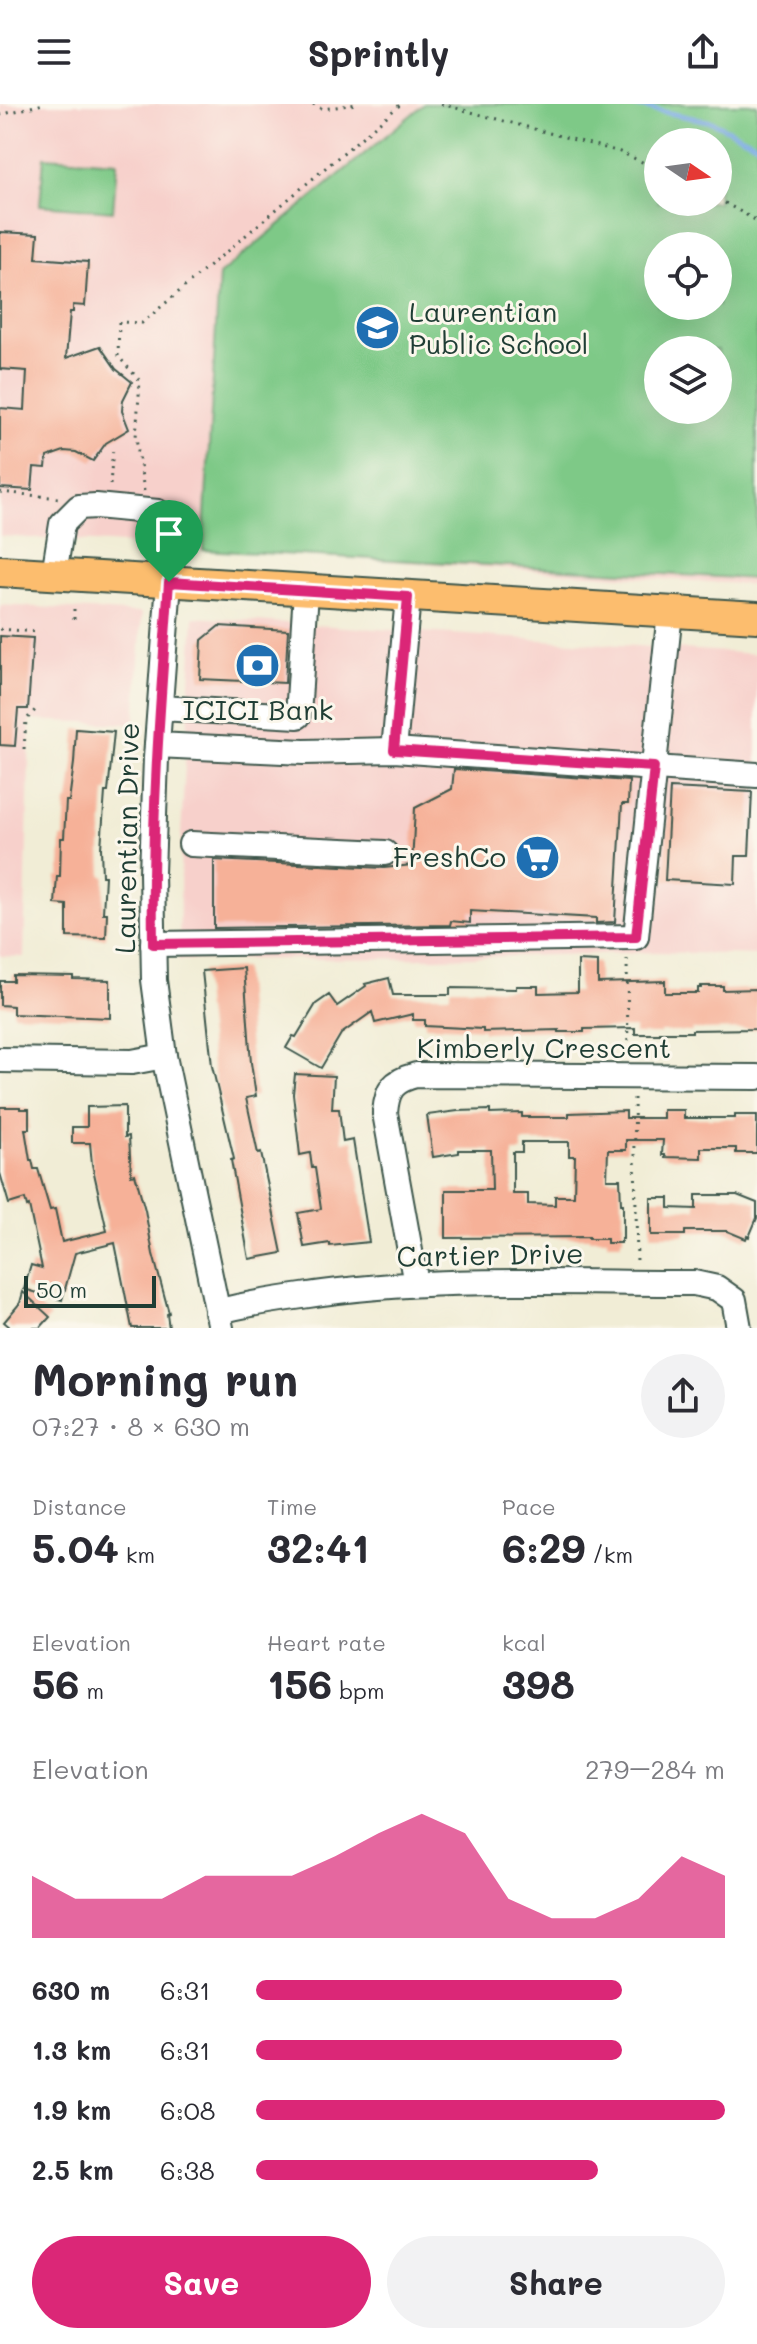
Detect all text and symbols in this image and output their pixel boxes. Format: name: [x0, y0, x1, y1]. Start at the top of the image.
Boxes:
text: Sprintly: [307, 29, 450, 76]
icon: menu: [32, 30, 76, 74]
icon: share: [681, 30, 725, 74]
north arrow: [644, 128, 732, 216]
map controls: [644, 128, 732, 424]
button: locate: [644, 232, 732, 320]
place label: Laurentian Public School: [409, 293, 589, 361]
school or university icon: Laurentian Public School: [354, 304, 402, 352]
button: layers: [644, 336, 732, 424]
pin: [135, 500, 203, 582]
icon: arrive: [147, 512, 191, 556]
bank icon: ICICI Bank: [234, 641, 282, 689]
place label: ICICI Bank: [183, 691, 333, 727]
street label: Laurentian Drive: [106, 722, 146, 954]
supermarket icon: FreshCo: [513, 833, 561, 881]
place label: FreshCo: [393, 838, 506, 874]
street label: Kimberly Crescent: [417, 1029, 671, 1065]
street label: Cartier Drive: [396, 1234, 584, 1274]
scale bar: [24, 1272, 156, 1308]
text: 50 m: [36, 1275, 87, 1304]
text: Morning run: [32, 1350, 298, 1407]
button: share: [641, 1354, 725, 1438]
text: 07:27 · 8 × 630 m: [32, 1409, 250, 1443]
text: Distance: [32, 1492, 127, 1521]
text: Time: [267, 1492, 317, 1521]
text: Pace: [502, 1492, 556, 1521]
text: 5.04: [32, 1521, 119, 1573]
text: 32:41: [267, 1521, 369, 1573]
text: 6:29: [502, 1521, 585, 1573]
text: km: [119, 1540, 155, 1569]
text: /km: [585, 1540, 633, 1569]
text: Elevation: [32, 1628, 131, 1657]
text: Heart rate: [267, 1628, 386, 1657]
text: kcal: [502, 1628, 546, 1657]
text: 56: [32, 1657, 80, 1709]
text: 156: [267, 1657, 332, 1709]
text: 398: [502, 1657, 575, 1709]
text: m: [80, 1676, 104, 1705]
text: bpm: [332, 1676, 384, 1705]
text: Elevation: [32, 1752, 149, 1786]
text: 279–284 m: [585, 1752, 725, 1786]
text: 630 m: [32, 1973, 110, 2007]
text: 6:31: [160, 1973, 211, 2007]
text: 1.3 km: [32, 2033, 111, 2067]
text: 6:31: [160, 2033, 211, 2067]
text: 1.9 km: [32, 2093, 111, 2127]
text: 6:08: [160, 2093, 216, 2127]
text: 2.5 km: [32, 2153, 114, 2187]
text: 6:38: [160, 2153, 215, 2187]
button: Save: [32, 2236, 371, 2328]
button: Share: [387, 2236, 725, 2328]

